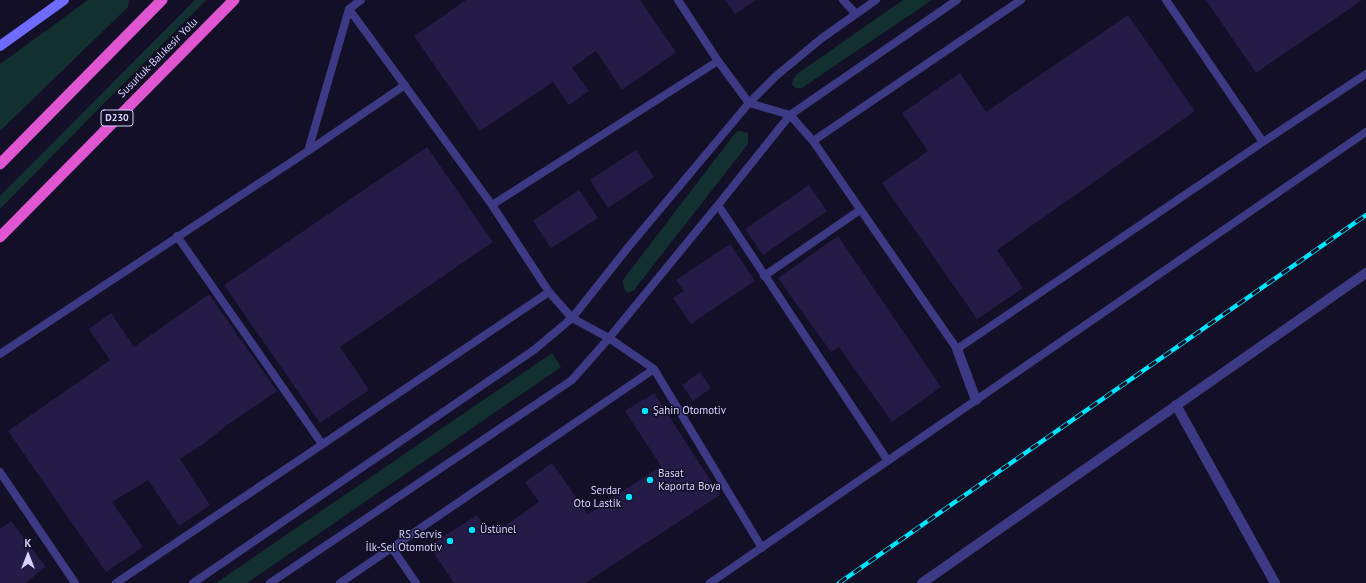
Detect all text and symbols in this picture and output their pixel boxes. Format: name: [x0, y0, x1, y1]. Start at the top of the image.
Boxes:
street label: Susurluk-Balıkesir Yolu: [115, 15, 201, 101]
road number: D230: [101, 110, 133, 126]
place label: Şahin Otomotiv: [653, 404, 726, 418]
marker: Şahin Otomotiv: [640, 406, 650, 416]
place label: Basat Kaporta Boya: [658, 467, 721, 493]
marker: Basat Kaporta Boya: [645, 475, 655, 485]
place label: Serdar Oto Lastik: [574, 484, 621, 510]
marker: Serdar Oto Lastik: [624, 492, 634, 502]
place label: Üstünel: [480, 523, 516, 537]
marker: Üstünel: [467, 525, 477, 535]
place label: RS Servis İlk-Sel Otomotiv: [365, 528, 442, 554]
north arrow: [8, 535, 48, 575]
text: K: [25, 536, 31, 550]
marker: RS Servis İlk-Sel Otomotiv: [445, 536, 455, 546]

